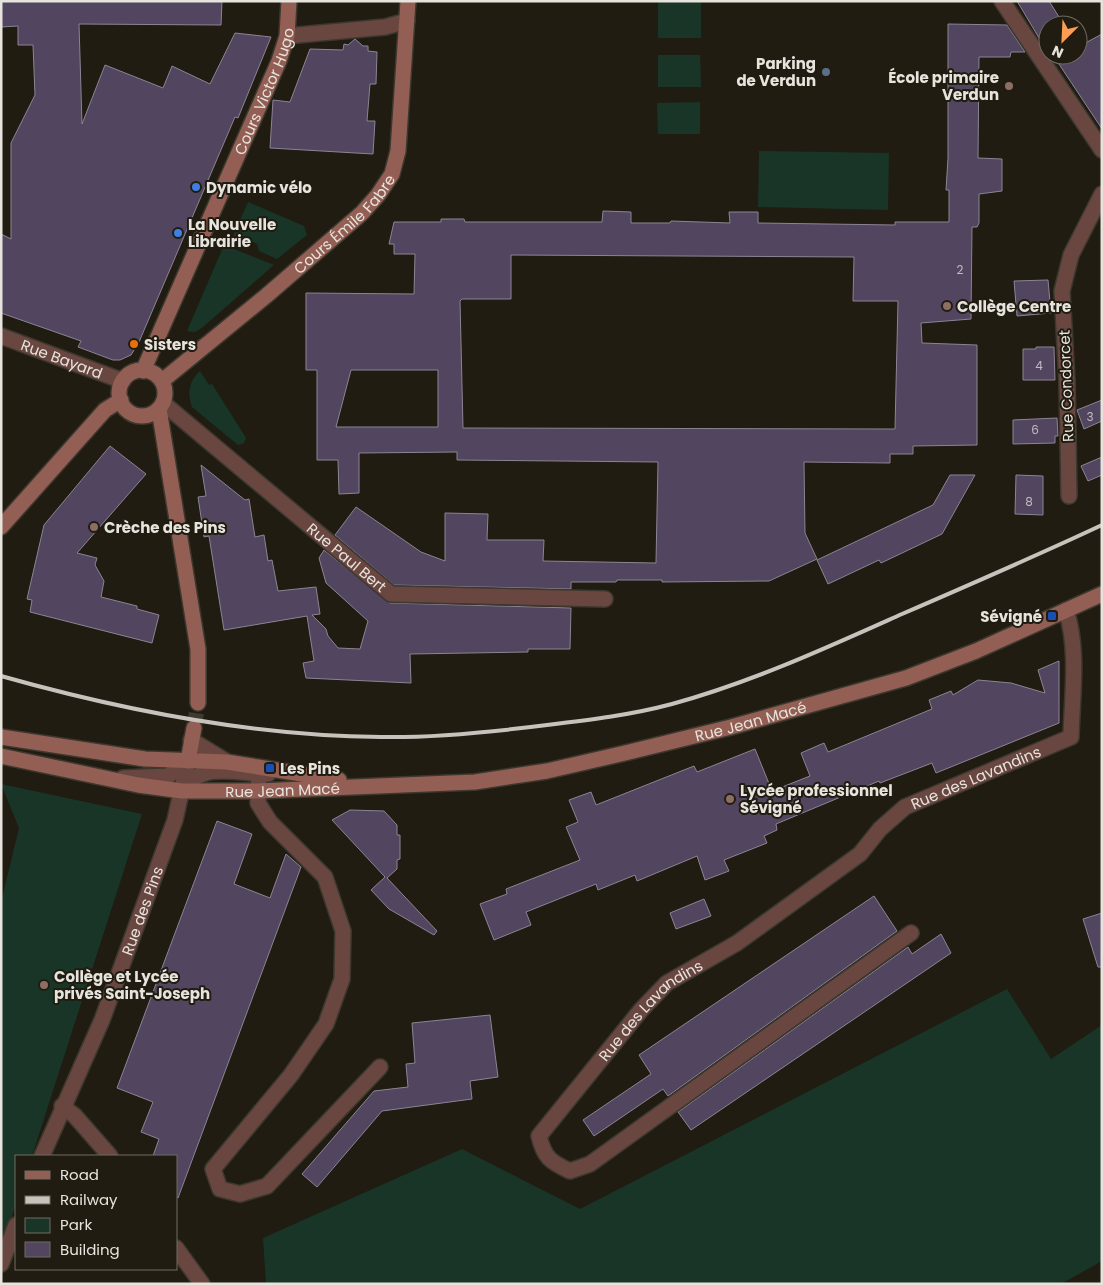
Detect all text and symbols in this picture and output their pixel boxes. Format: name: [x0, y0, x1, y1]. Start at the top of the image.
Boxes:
north arrow: [1038, 15, 1088, 65]
street label: Cours Victor Hugo: [229, 27, 298, 158]
text: N: [1049, 41, 1067, 63]
place label: Parking de Verdun: [736, 53, 816, 91]
marker: Parking de Verdun: [820, 66, 832, 78]
place label: École primaire Verdun: [888, 67, 999, 105]
marker: École primaire Verdun: [1003, 80, 1015, 92]
street label: Cours Émile Fabre: [289, 170, 400, 278]
place label: Dynamic vélo: [206, 177, 312, 198]
marker: Dynamic vélo: [190, 181, 202, 193]
place label: La Nouvelle Librairie: [188, 214, 276, 252]
marker: La Nouvelle Librairie: [172, 227, 184, 239]
house number: 2: [957, 261, 964, 278]
place label: Collège Centre: [957, 296, 1071, 317]
marker: Collège Centre: [941, 300, 953, 312]
street label: Rue Condorcet: [1054, 330, 1078, 442]
street label: Rue Bayard: [18, 334, 106, 383]
place label: Sisters: [144, 334, 196, 355]
marker: Sisters: [128, 338, 140, 350]
house number: 4: [1035, 357, 1043, 374]
house number: 3: [1086, 408, 1094, 425]
house number: 6: [1031, 421, 1039, 438]
house number: 8: [1025, 493, 1033, 510]
place label: Crèche des Pins: [104, 517, 226, 538]
street label: Rue Paul Bert: [303, 518, 391, 597]
marker: Crèche des Pins: [88, 521, 100, 533]
place label: Sévigné: [980, 606, 1042, 627]
marker: Sévigné: [1046, 610, 1058, 622]
street label: Rue Jean Macé: [693, 696, 809, 746]
street label: Rue des Lavandins: [907, 740, 1044, 814]
place label: Les Pins: [280, 758, 340, 779]
marker: Les Pins: [264, 762, 276, 774]
street label: Rue Jean Macé: [225, 777, 340, 802]
place label: Lycée professionnel Sévigné: [740, 780, 893, 818]
marker: Lycée professionnel Sévigné: [724, 793, 736, 805]
street label: Rue des Pins: [116, 863, 168, 958]
street label: Rue des Lavandins: [593, 954, 706, 1065]
place label: Collège et Lycée privés Saint-Joseph: [54, 966, 210, 1004]
marker: Collège et Lycée privés Saint-Joseph: [38, 979, 50, 991]
legend: [15, 1155, 178, 1270]
text: Road: [60, 1164, 99, 1185]
text: Railway: [60, 1189, 118, 1210]
text: Park: [60, 1214, 92, 1235]
text: Building: [60, 1239, 120, 1260]

